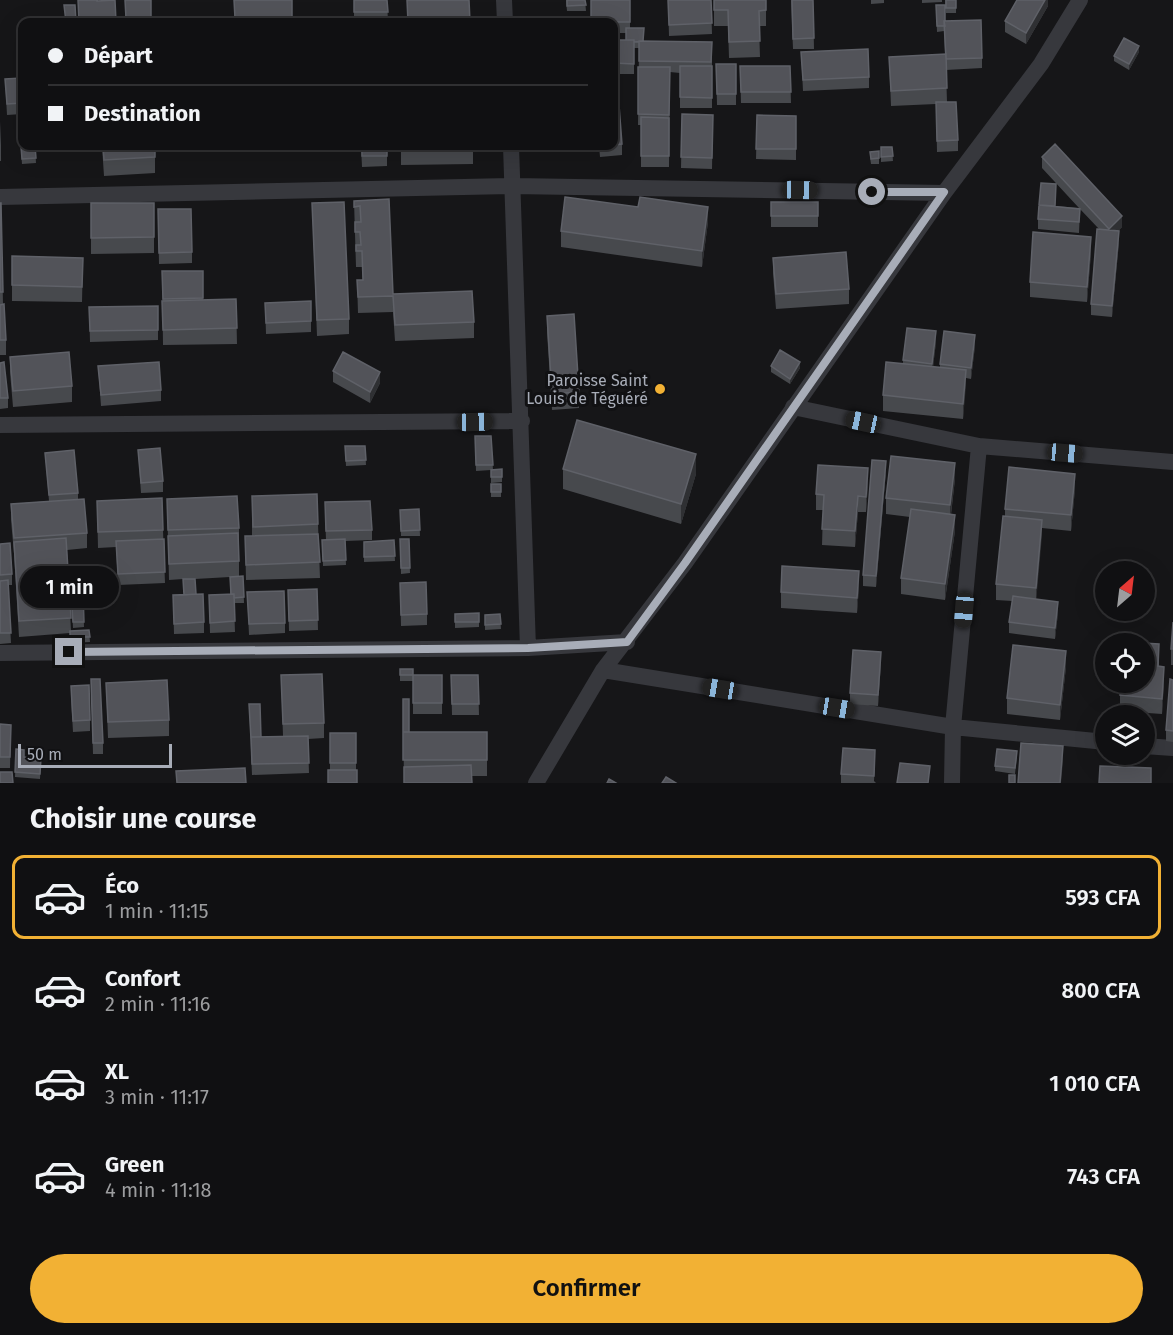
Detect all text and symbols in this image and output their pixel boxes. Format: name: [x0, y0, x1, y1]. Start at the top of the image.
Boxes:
text: Départ: [84, 42, 153, 69]
text: Destination: [84, 100, 201, 127]
route start: [858, 178, 885, 205]
car: [782, 181, 818, 199]
place label: Paroisse Saint Louis de Téguéré: [526, 371, 648, 408]
marker: Paroisse Saint Louis de Téguéré: [653, 382, 667, 396]
car: [844, 409, 882, 435]
car: [457, 413, 493, 431]
car: [1046, 442, 1084, 464]
north arrow: [1095, 561, 1155, 621]
map controls: [1095, 561, 1155, 765]
callout: 1 min: [20, 565, 118, 607]
text: 1 min: [45, 575, 94, 599]
car: [953, 591, 975, 629]
button: locate: [1095, 633, 1155, 693]
route end: [55, 638, 82, 665]
car: [701, 677, 739, 701]
car: [818, 696, 856, 720]
button: layers: [1095, 705, 1155, 765]
scale bar: [18, 741, 172, 768]
text: 50 m: [27, 745, 62, 764]
text: Choisir une course: [30, 803, 256, 835]
icon: car: [33, 870, 87, 924]
text: Éco: [105, 872, 139, 899]
text: 593 CFA: [1065, 884, 1140, 911]
text: 1 min · 11:15: [105, 899, 209, 923]
icon: car: [33, 963, 87, 1017]
text: Confort: [105, 965, 181, 992]
text: 800 CFA: [1061, 977, 1140, 1004]
text: 2 min · 11:16: [105, 992, 210, 1016]
icon: car: [33, 1056, 87, 1110]
text: XL: [105, 1058, 129, 1085]
text: 1 010 CFA: [1049, 1070, 1140, 1097]
text: 3 min · 11:17: [105, 1085, 209, 1109]
icon: car: [33, 1149, 87, 1203]
text: Green: [105, 1151, 164, 1178]
text: 743 CFA: [1067, 1163, 1140, 1190]
text: 4 min · 11:18: [105, 1178, 212, 1202]
button: Confirmer: [30, 1254, 1143, 1323]

